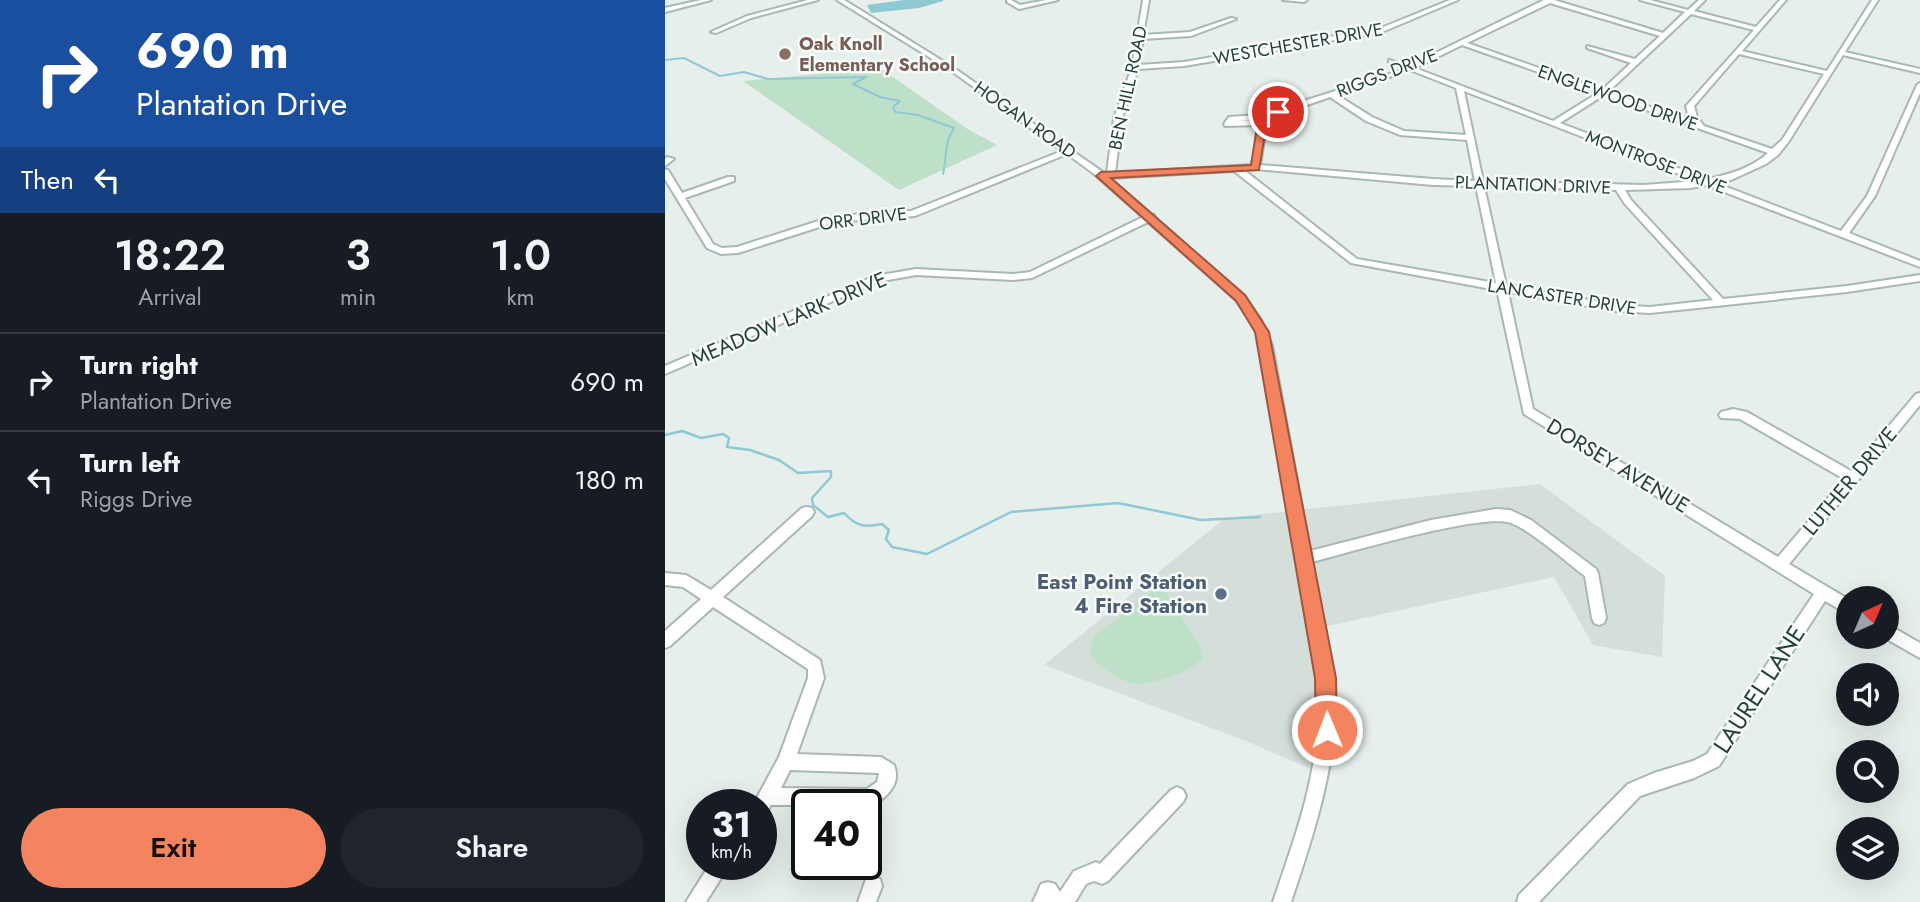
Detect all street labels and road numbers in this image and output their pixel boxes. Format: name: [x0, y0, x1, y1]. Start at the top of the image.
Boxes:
street label: WESTCHESTER DRIVE: [1211, 16, 1385, 72]
street label: BEN HILL ROAD: [1102, 24, 1154, 152]
street label: RIGGS DRIVE: [1333, 42, 1441, 104]
street label: ENGLEWOOD DRIVE: [1534, 58, 1702, 138]
street label: HOGAN ROAD: [969, 75, 1081, 165]
street label: MONTROSE DRIVE: [1582, 123, 1730, 201]
street label: PLANTATION DRIVE: [1454, 169, 1612, 201]
street label: ORR DRIVE: [818, 201, 908, 237]
street label: MEADOW LARK DRIVE: [686, 264, 892, 374]
street label: LANCASTER DRIVE: [1486, 272, 1638, 322]
street label: DORSEY AVENUE: [1541, 411, 1695, 521]
street label: LUTHER DRIVE: [1796, 420, 1904, 542]
street label: LAUREL LANE: [1705, 618, 1813, 760]

